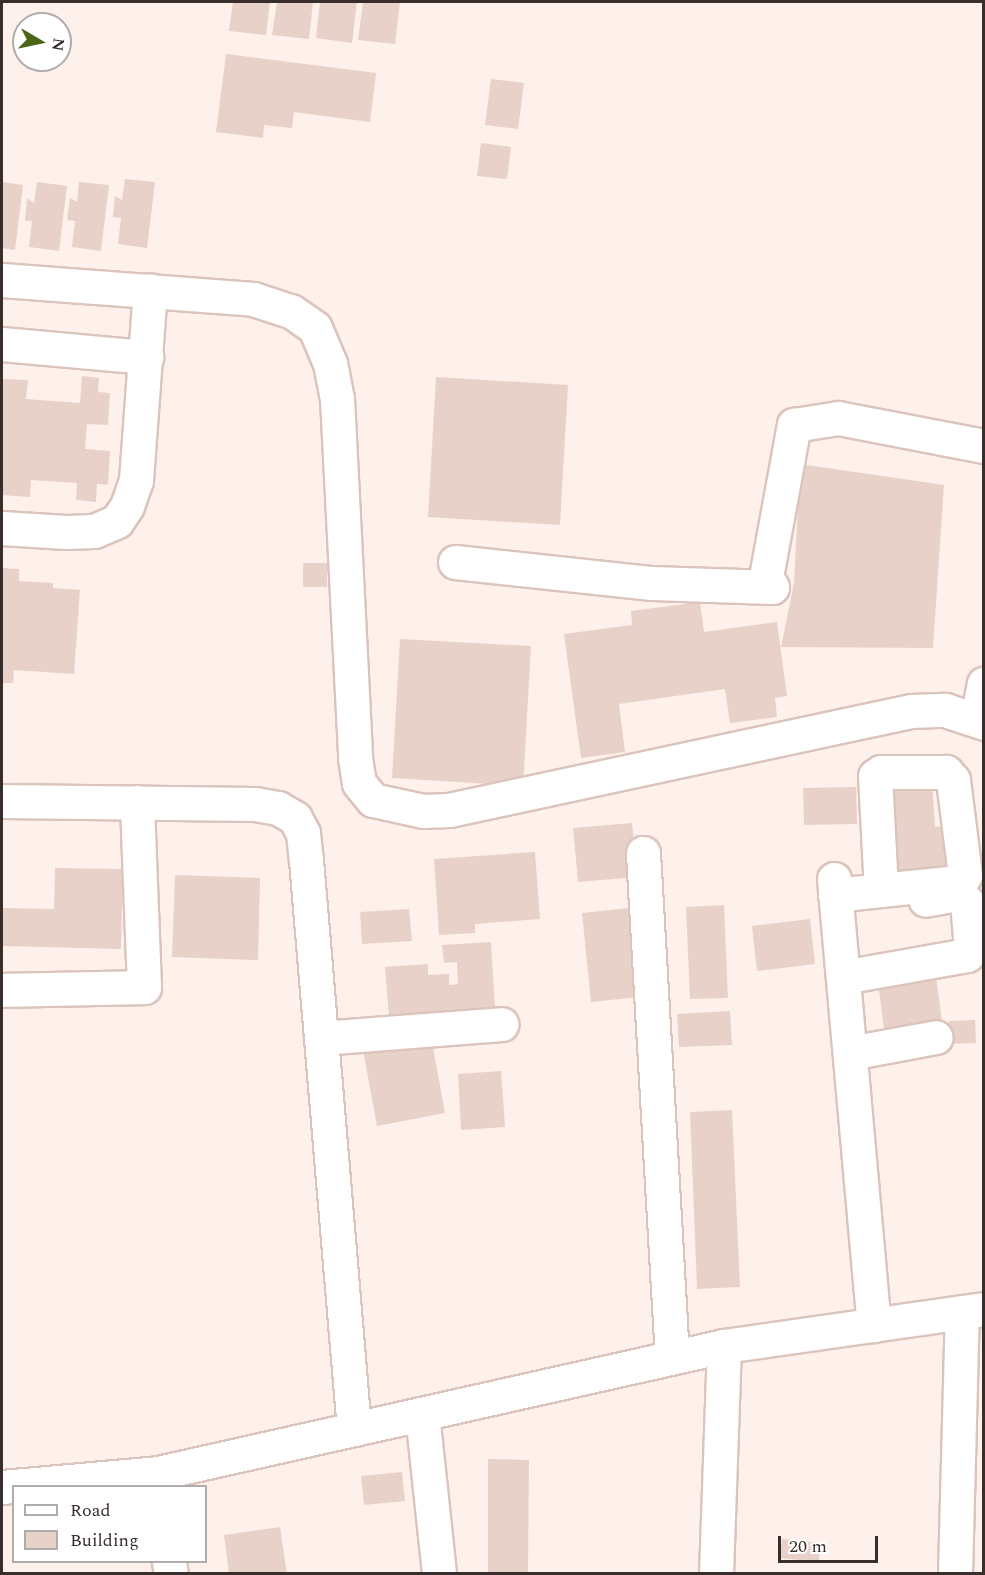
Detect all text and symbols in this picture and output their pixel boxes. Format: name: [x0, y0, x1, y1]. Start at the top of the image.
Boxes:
north arrow: [12, 12, 72, 72]
text: N: [45, 36, 71, 53]
legend: [12, 1485, 207, 1563]
text: Road: [70, 1497, 111, 1524]
scale bar: [781, 1524, 882, 1562]
text: Building: [70, 1527, 139, 1554]
text: 20 m: [789, 1533, 827, 1560]

